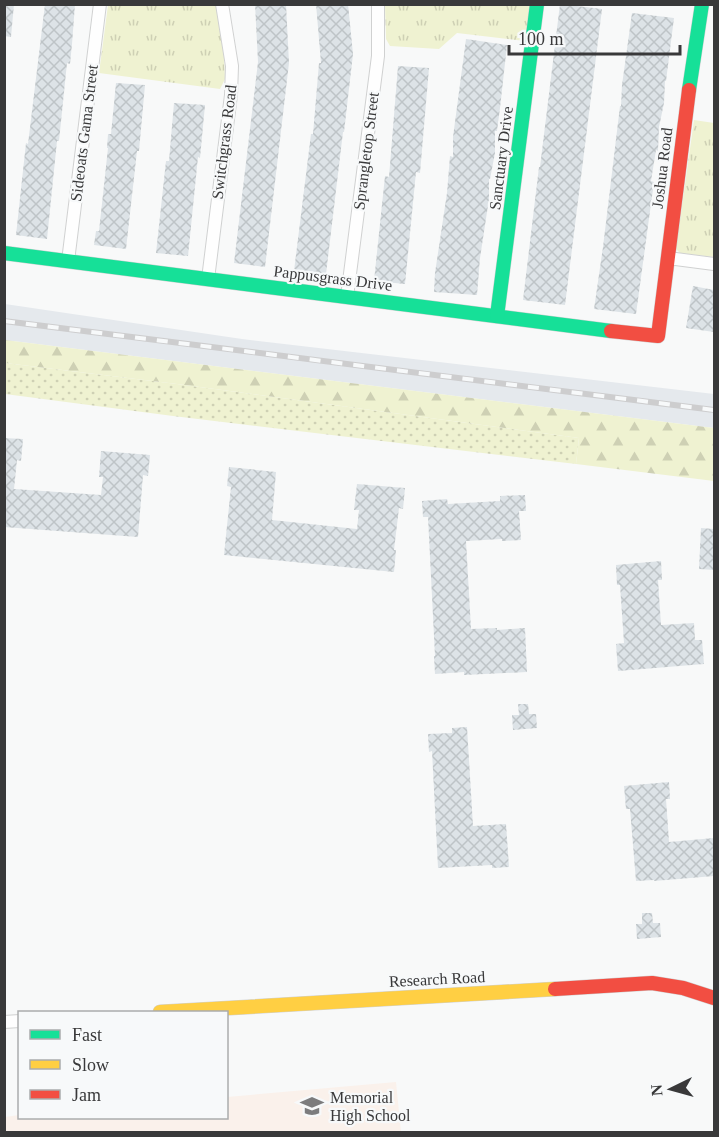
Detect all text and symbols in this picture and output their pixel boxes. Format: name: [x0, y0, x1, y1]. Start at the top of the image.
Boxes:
scale bar: [509, 18, 680, 56]
text: 100 m: [518, 29, 564, 49]
street label: Sideoats Gama Street: [67, 63, 101, 202]
street label: Switchgrass Road: [209, 84, 240, 200]
street label: Sprangletop Street: [350, 91, 383, 211]
street label: Sanctuary Drive: [486, 105, 517, 211]
street label: Joshua Road: [649, 127, 675, 209]
street label: Pappusgrass Drive: [273, 262, 393, 295]
street label: Research Road: [388, 968, 486, 990]
legend: [18, 1011, 228, 1119]
text: Fast: [72, 1025, 102, 1045]
text: Slow: [72, 1055, 109, 1075]
north arrow: [641, 1059, 701, 1119]
text: N: [648, 1083, 666, 1097]
text: Jam: [72, 1085, 101, 1105]
place label: Memorial High School: [330, 1089, 411, 1125]
school or university icon: Memorial High School: [299, 1093, 325, 1119]

